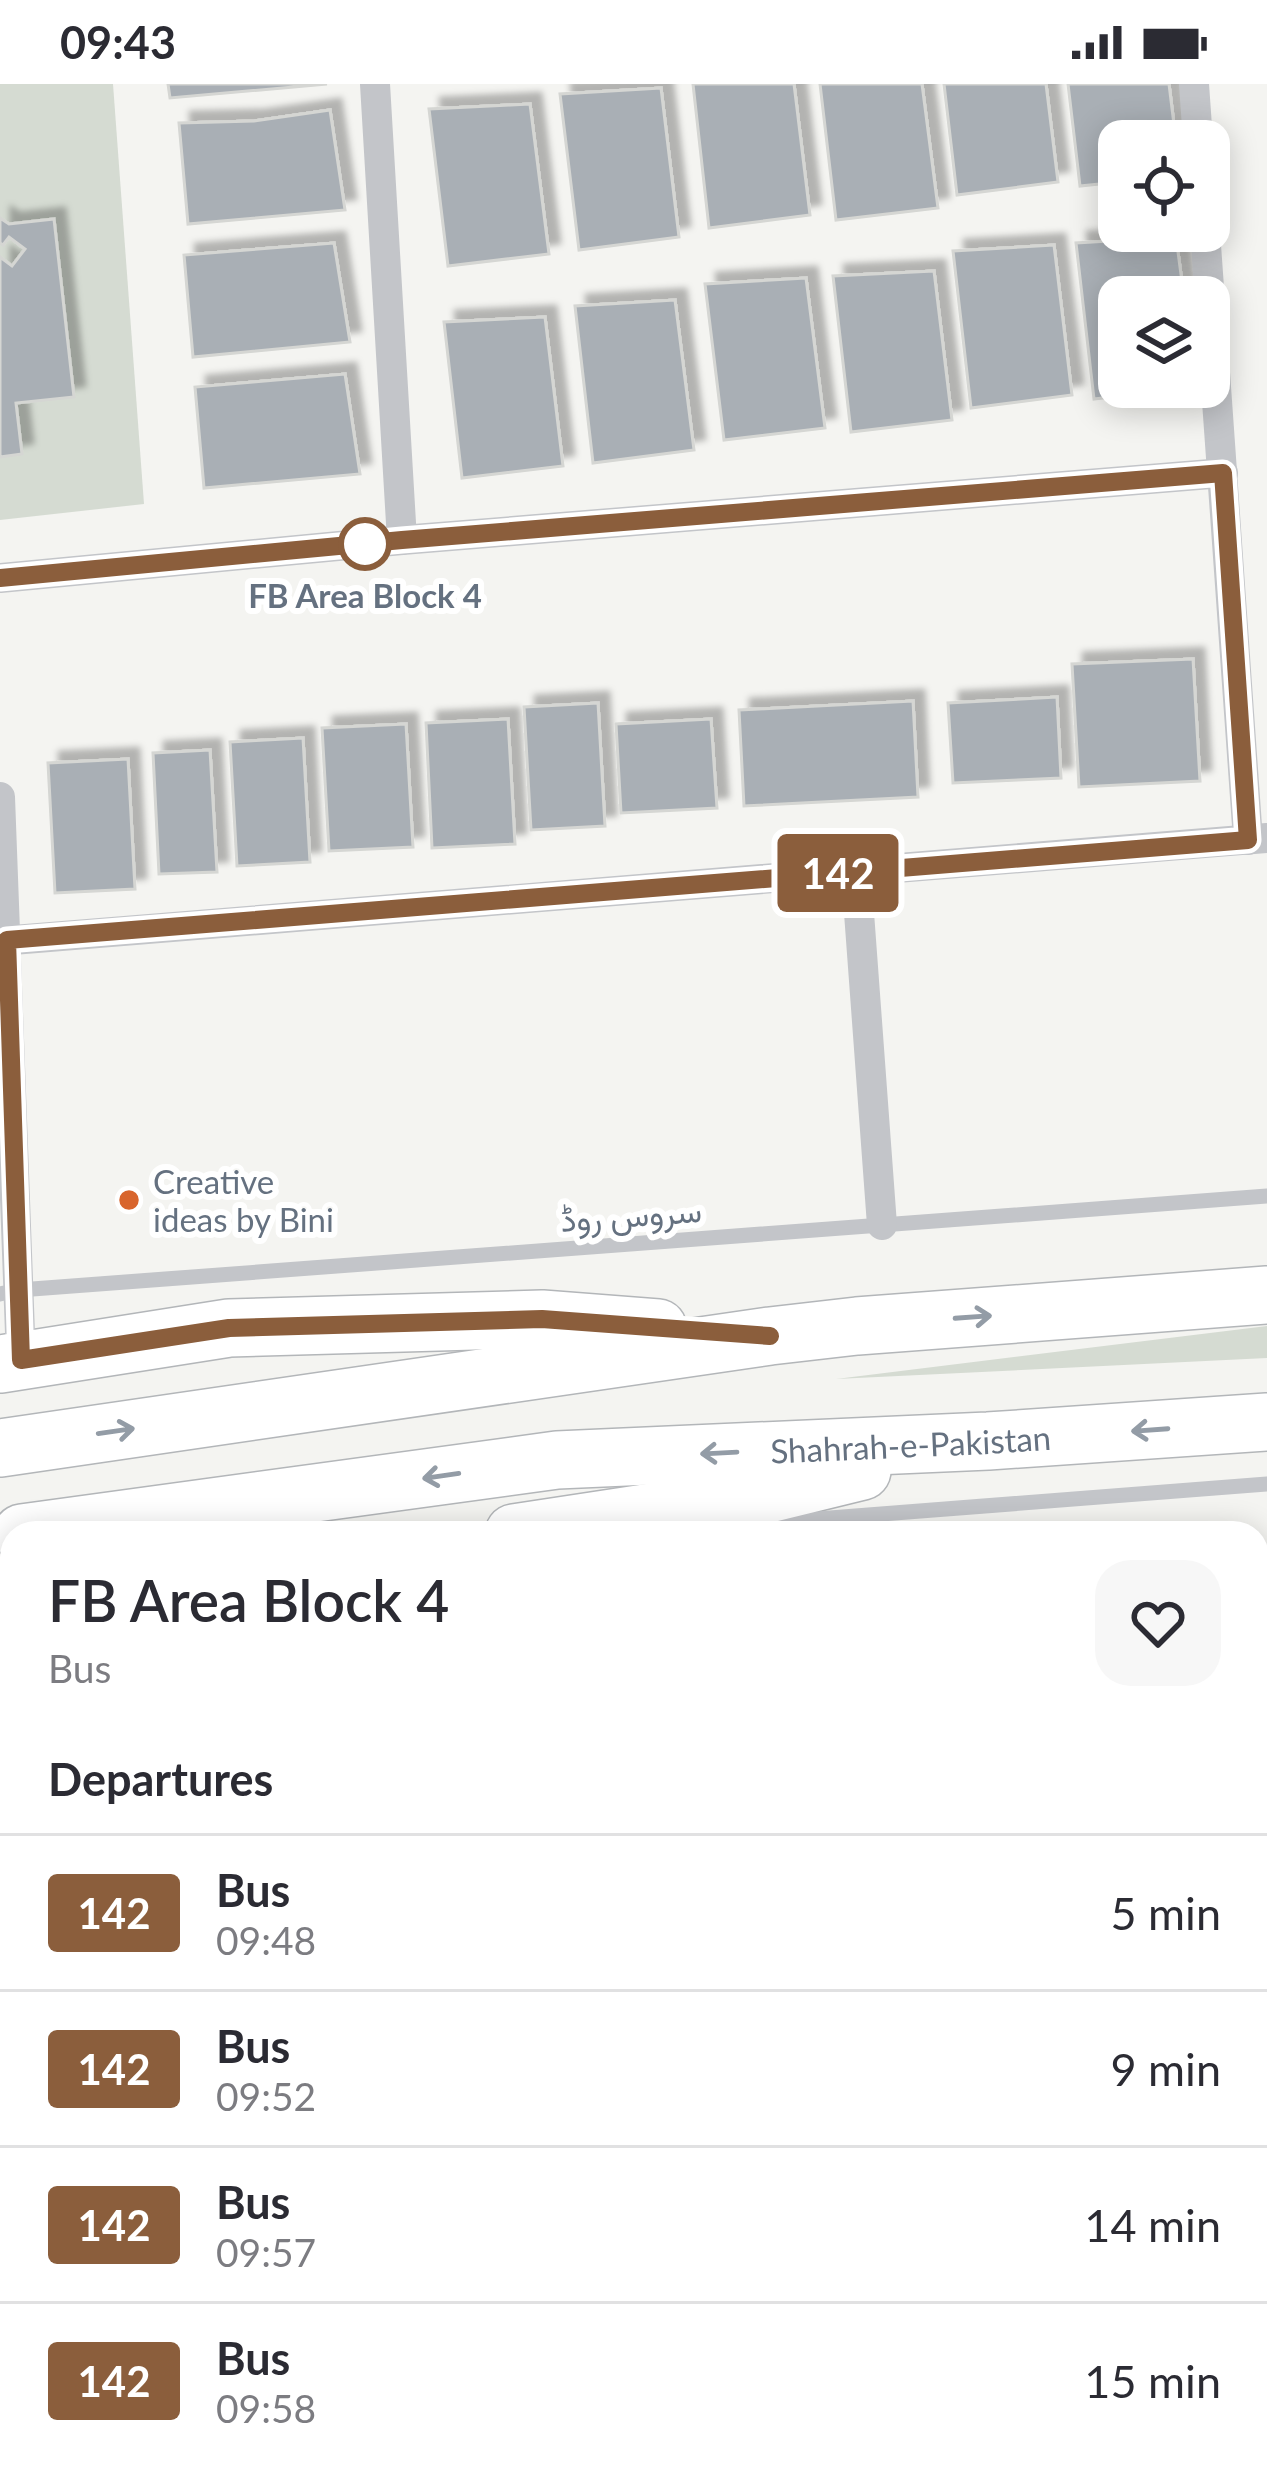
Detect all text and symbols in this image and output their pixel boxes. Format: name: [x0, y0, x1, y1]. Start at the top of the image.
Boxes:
text: 09:43: [60, 15, 176, 69]
map controls: [1098, 120, 1230, 408]
button: locate: [1098, 120, 1230, 252]
button: layers: [1098, 276, 1230, 408]
marker: FB Area Block 4: [340, 519, 390, 569]
place label: FB Area Block 4: [248, 575, 482, 615]
line badge: 142: [769, 834, 907, 912]
text: 142: [801, 848, 875, 898]
place label: Creative ideas by Bini: [153, 1161, 334, 1239]
marker: Creative ideas by Bini: [116, 1187, 142, 1213]
street label: سروس روڈ: [559, 1189, 703, 1241]
one-way arrow: [953, 1306, 992, 1329]
street label: Shahrah-e-Pakistan: [770, 1417, 1052, 1471]
one-way arrow: [1131, 1418, 1170, 1441]
one-way arrow: [95, 1419, 134, 1442]
one-way arrow: [700, 1442, 739, 1465]
one-way arrow: [422, 1465, 461, 1488]
button: heart: [1095, 1560, 1221, 1686]
text: FB Area Block 4: [48, 1566, 449, 1634]
text: Bus: [48, 1645, 111, 1691]
text: Departures: [48, 1752, 273, 1806]
text: Bus: [216, 1863, 290, 1917]
text: 5 min: [1110, 1886, 1221, 1940]
text: 142: [77, 1888, 151, 1938]
text: 09:48: [216, 1917, 316, 1963]
text: Bus: [216, 2019, 290, 2073]
text: 9 min: [1110, 2042, 1221, 2096]
text: 142: [77, 2044, 151, 2094]
text: 09:52: [216, 2073, 316, 2119]
text: Bus: [216, 2175, 290, 2229]
text: 14 min: [1084, 2198, 1221, 2252]
text: 142: [77, 2200, 151, 2250]
text: 09:57: [216, 2229, 316, 2275]
text: Bus: [216, 2331, 290, 2385]
text: 15 min: [1084, 2354, 1221, 2408]
text: 142: [77, 2356, 151, 2406]
text: 09:58: [216, 2385, 316, 2431]

